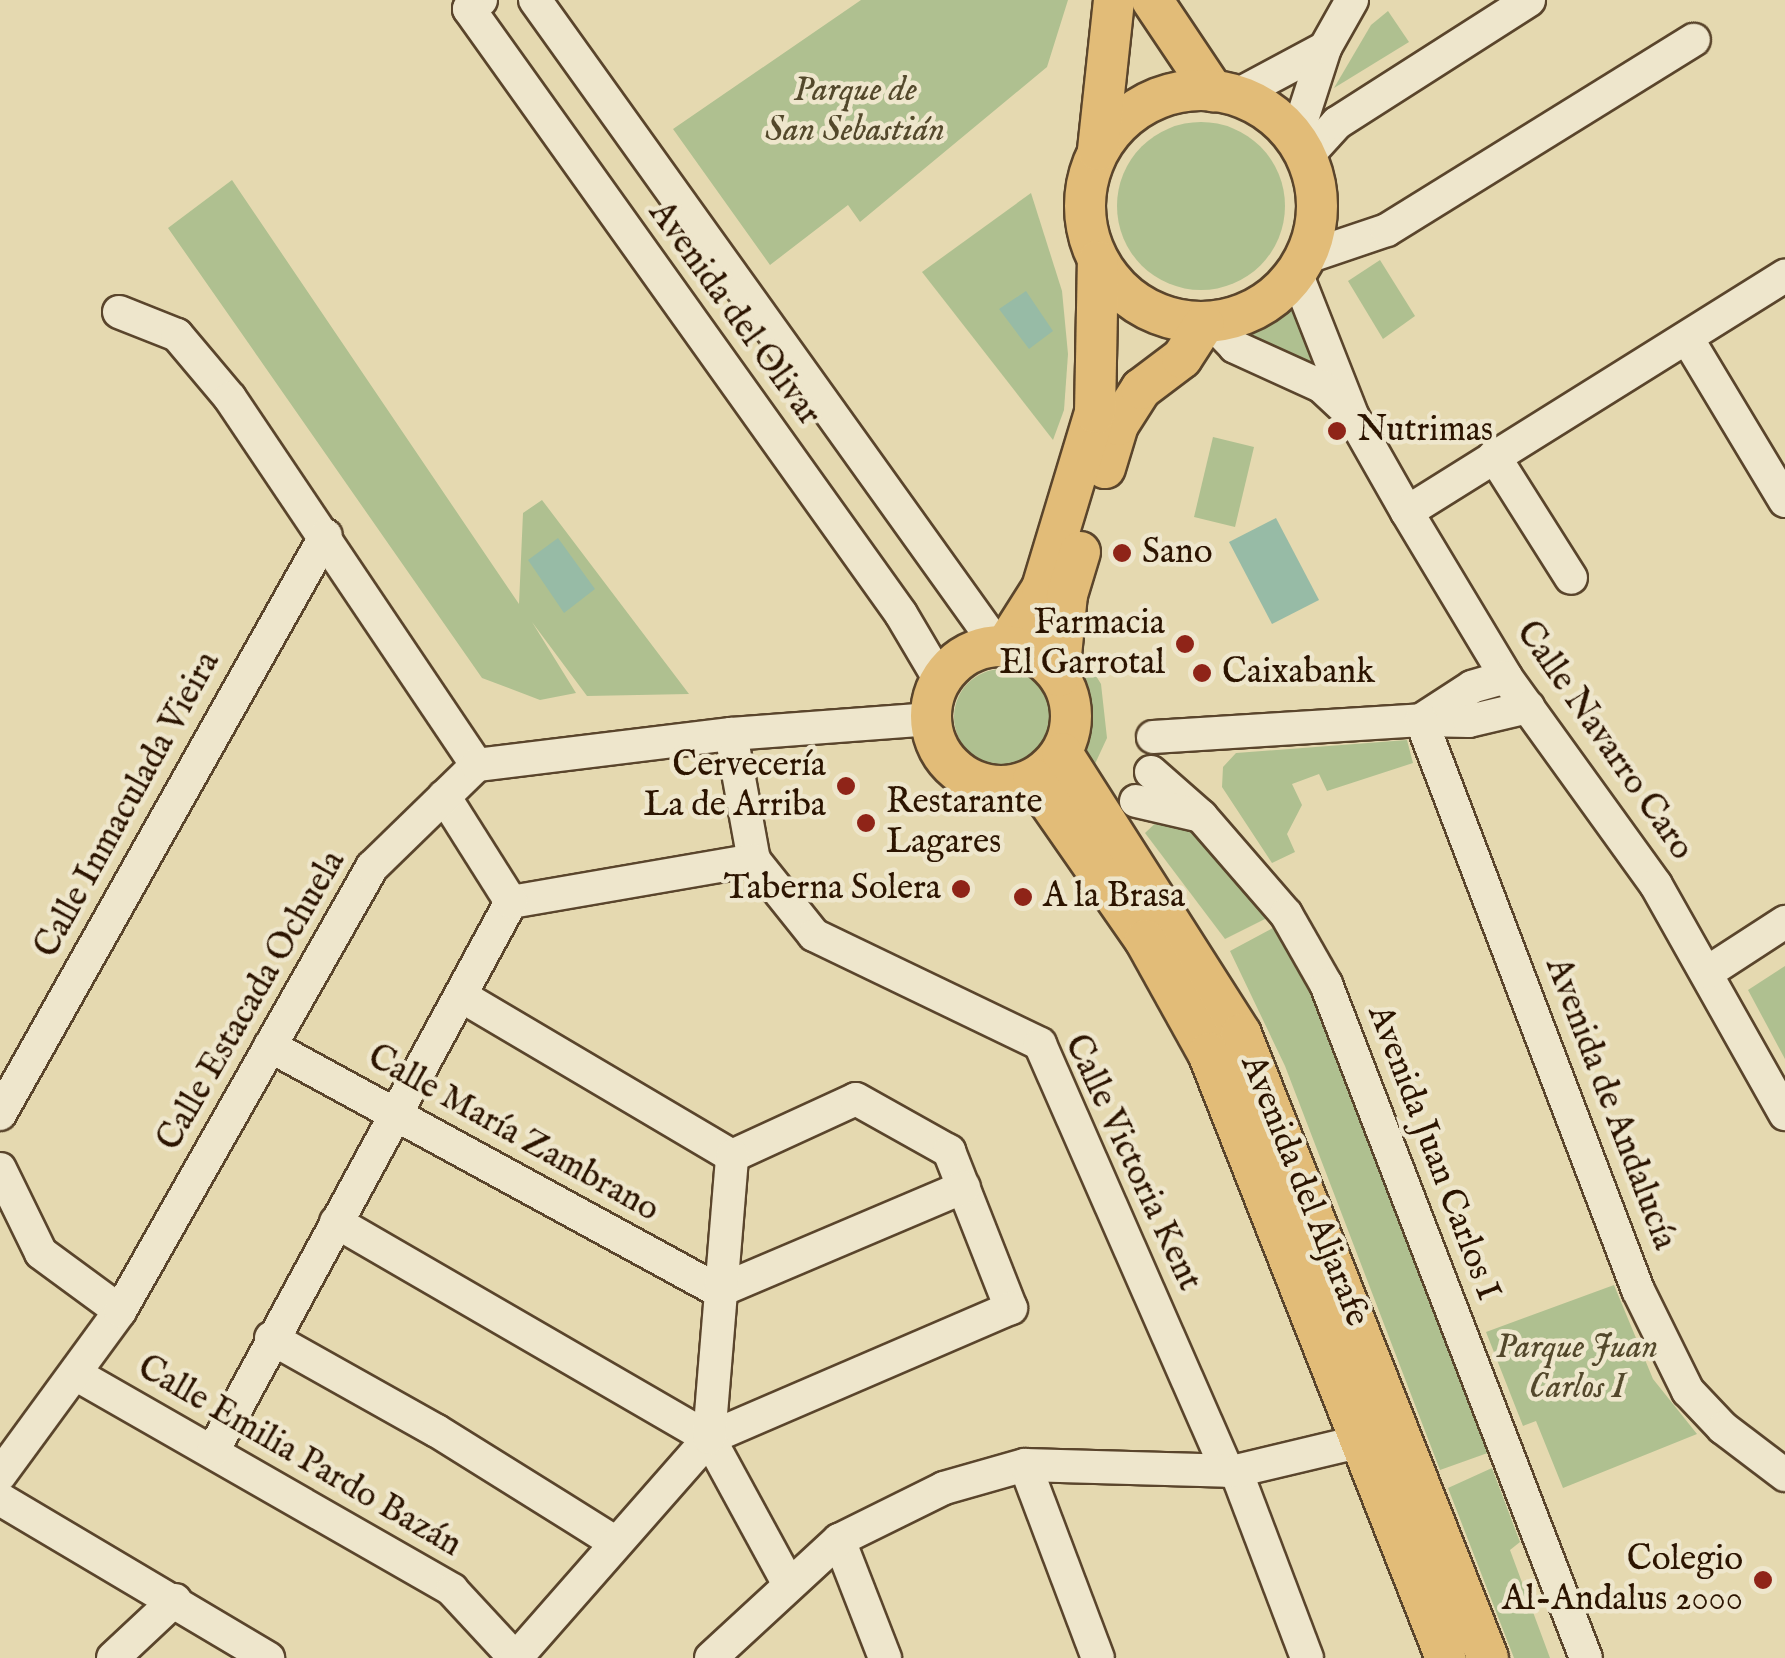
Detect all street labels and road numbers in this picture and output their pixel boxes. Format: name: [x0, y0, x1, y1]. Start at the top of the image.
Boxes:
street label: Avenida del Olivar: [639, 194, 829, 434]
street label: Calle Navarro Caro: [1506, 614, 1702, 868]
street label: Calle Inmaculada Vieira: [26, 645, 230, 965]
street label: Calle Estacada Ochuela: [149, 844, 355, 1158]
street label: Avenida de Andalucía: [1535, 952, 1685, 1256]
street label: Avenida Juan Carlos I: [1357, 999, 1509, 1307]
street label: Calle Victoria Kent: [1054, 1028, 1210, 1298]
street label: Calle María Zambrano: [360, 1036, 666, 1232]
street label: Avenida del Aljarafe: [1230, 1049, 1378, 1333]
street label: Calle Emilia Pardo Bazán: [130, 1347, 468, 1567]

